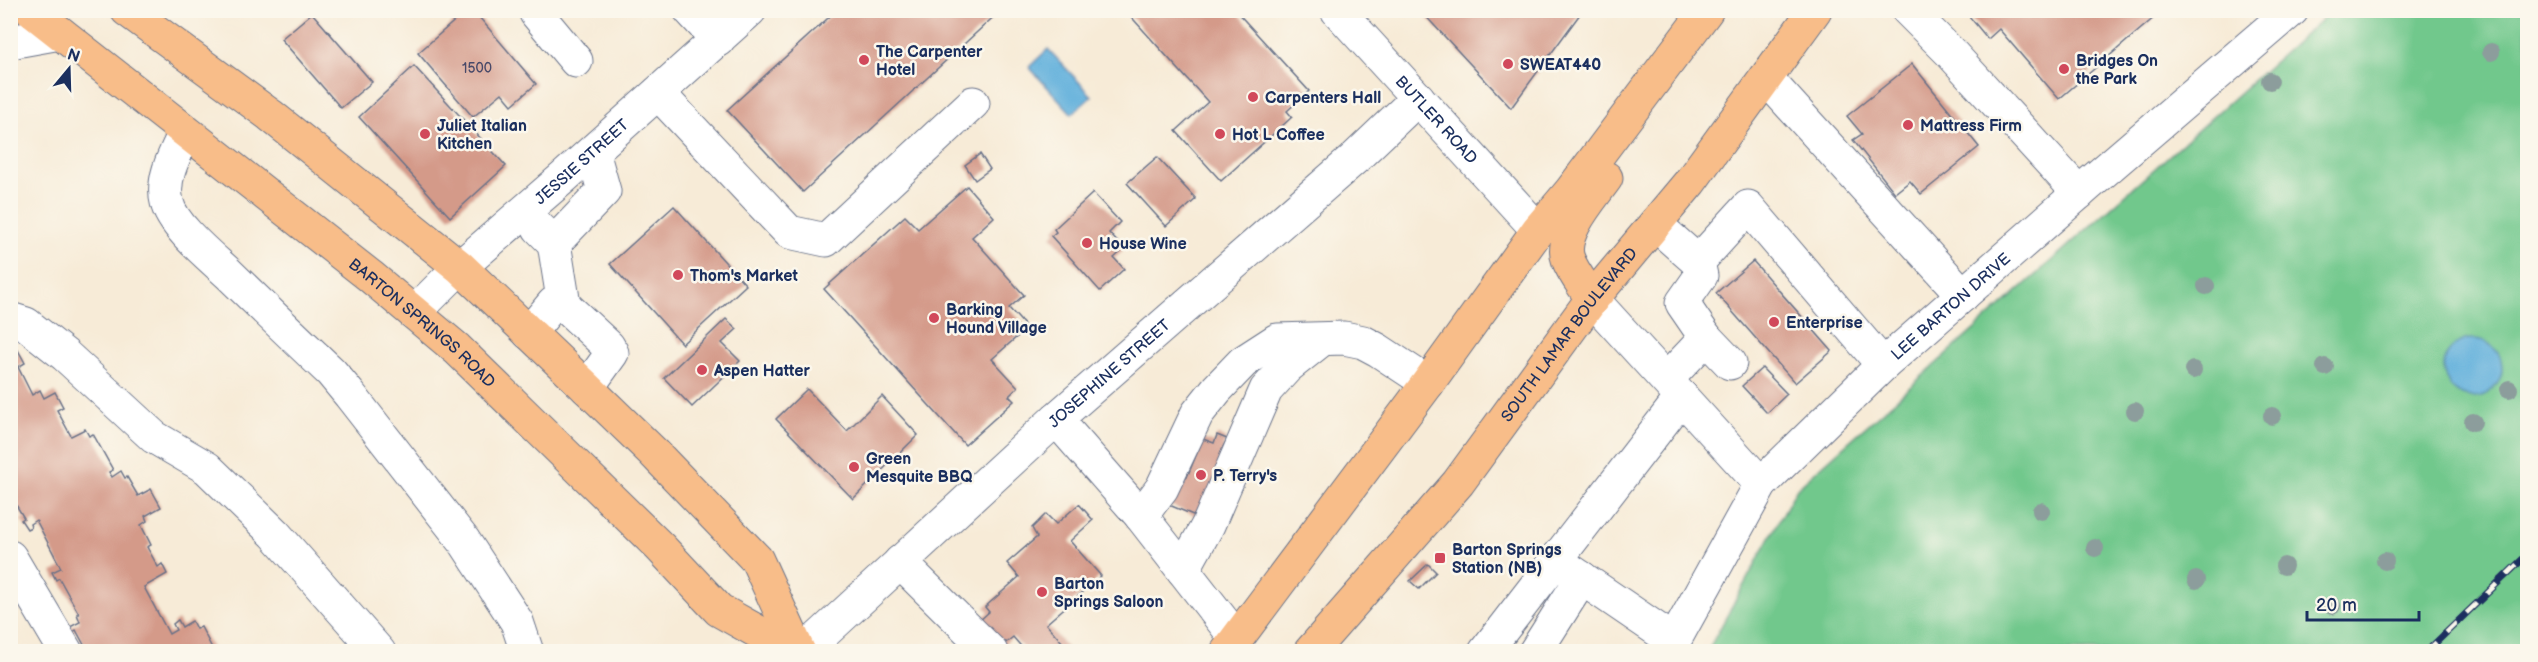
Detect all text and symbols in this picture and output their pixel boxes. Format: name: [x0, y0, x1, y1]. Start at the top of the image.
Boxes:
north arrow: [39, 39, 99, 99]
place label: The Carpenter Hotel: [876, 43, 983, 80]
text: N: [65, 45, 82, 67]
place label: Bridges On the Park: [2075, 52, 2158, 89]
marker: The Carpenter Hotel: [857, 53, 871, 67]
place label: SWEAT440: [1520, 56, 1601, 75]
marker: SWEAT440: [1501, 57, 1515, 71]
house number: 1500: [462, 60, 492, 77]
marker: Bridges On the Park: [2057, 62, 2071, 76]
street label: BUTLER ROAD: [1391, 72, 1481, 168]
place label: Carpenters Hall: [1265, 89, 1381, 108]
marker: Carpenters Hall: [1246, 90, 1260, 104]
street label: JESSIE STREET: [531, 115, 633, 209]
place label: Juliet Italian Kitchen: [437, 117, 527, 154]
place label: Mattress Firm: [1920, 117, 2022, 136]
marker: Mattress Firm: [1901, 118, 1915, 132]
place label: Hot L Coffee: [1232, 126, 1325, 145]
marker: Juliet Italian Kitchen: [418, 127, 432, 141]
marker: Hot L Coffee: [1213, 127, 1227, 141]
place label: House Wine: [1099, 235, 1187, 254]
marker: House Wine: [1080, 236, 1094, 250]
street label: SOUTH LAMAR BOULEVARD: [1498, 244, 1642, 426]
street label: LEE BARTON DRIVE: [1888, 250, 2015, 364]
street label: BARTON SPRINGS ROAD: [345, 255, 499, 392]
place label: Thom's Market: [690, 267, 798, 286]
marker: Thom's Market: [671, 268, 685, 282]
place label: Barking Hound Village: [946, 301, 1047, 338]
marker: Barking Hound Village: [927, 311, 941, 325]
place label: Enterprise: [1786, 314, 1863, 333]
marker: Enterprise: [1767, 315, 1781, 329]
street label: JOSEPHINE STREET: [1045, 316, 1175, 432]
place label: Aspen Hatter: [713, 362, 810, 381]
marker: Aspen Hatter: [695, 363, 709, 377]
place label: Green Mesquite BBQ: [866, 450, 972, 487]
marker: Green Mesquite BBQ: [847, 460, 861, 474]
place label: P. Terry's: [1213, 467, 1277, 486]
marker: P. Terry's: [1194, 468, 1208, 482]
place label: Barton Springs Station (NB): [1452, 541, 1562, 578]
marker: Barton Springs Station (NB): [1433, 551, 1447, 565]
place label: Barton Springs Saloon: [1054, 575, 1164, 612]
scale bar: [2307, 584, 2420, 622]
marker: Barton Springs Saloon: [1035, 585, 1049, 599]
text: 20 m: [2316, 595, 2357, 616]

